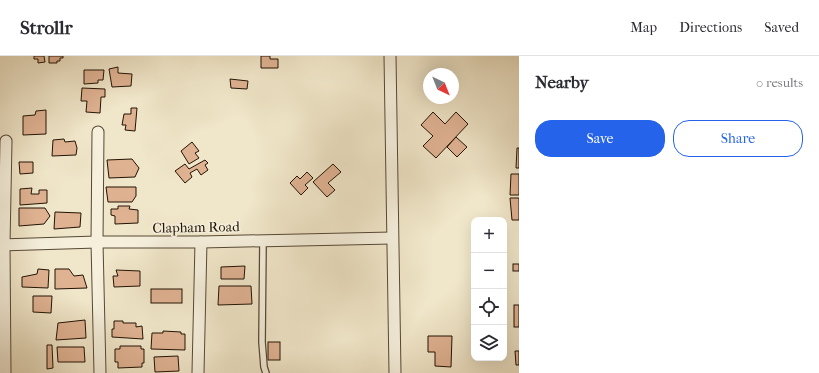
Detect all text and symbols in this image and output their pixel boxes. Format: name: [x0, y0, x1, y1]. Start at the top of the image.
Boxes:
text: Strollr: [20, 17, 73, 39]
text: Map: [630, 19, 657, 36]
text: Directions: [679, 19, 742, 36]
text: Saved: [764, 19, 799, 36]
north arrow: [423, 68, 459, 104]
text: Nearby: [535, 72, 589, 92]
text: 0 results: [756, 75, 803, 90]
button: Save: [535, 120, 665, 157]
button: Share: [673, 120, 803, 157]
map controls: [471, 217, 507, 361]
button: +: [471, 217, 507, 253]
street label: Clapham Road: [152, 218, 240, 237]
button: −: [471, 253, 507, 289]
button: locate: [471, 289, 507, 325]
button: layers: [471, 325, 507, 361]

